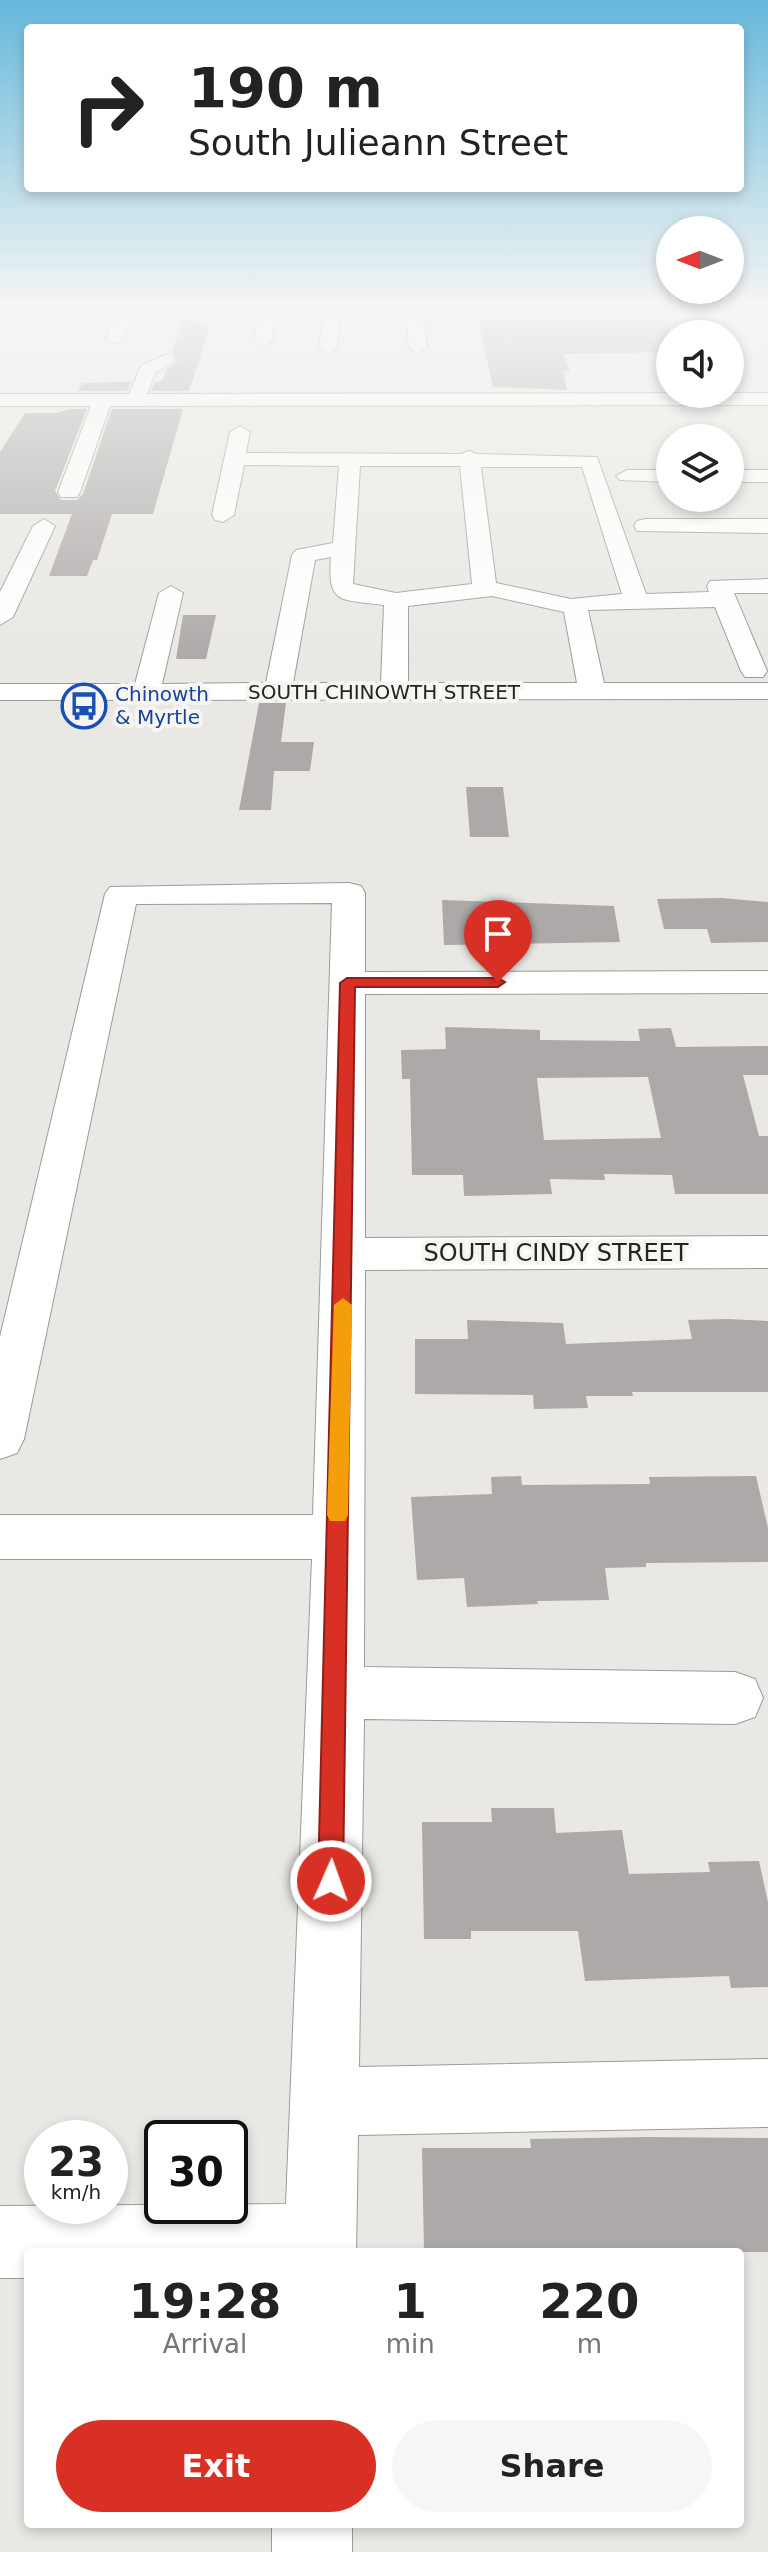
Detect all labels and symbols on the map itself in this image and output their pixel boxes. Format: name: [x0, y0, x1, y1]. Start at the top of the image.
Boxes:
north arrow: [656, 216, 744, 304]
street label: SOUTH CHINOWTH STREET: [248, 680, 521, 704]
bus stop icon: Chinowth & Myrtle: [60, 682, 108, 730]
place label: Chinowth & Myrtle: [115, 682, 209, 729]
pin: [464, 900, 532, 982]
street label: SOUTH CINDY STREET: [424, 1239, 689, 1267]
position arrow: [289, 1839, 373, 1923]
speed limit sign: 30: [144, 2120, 248, 2224]

